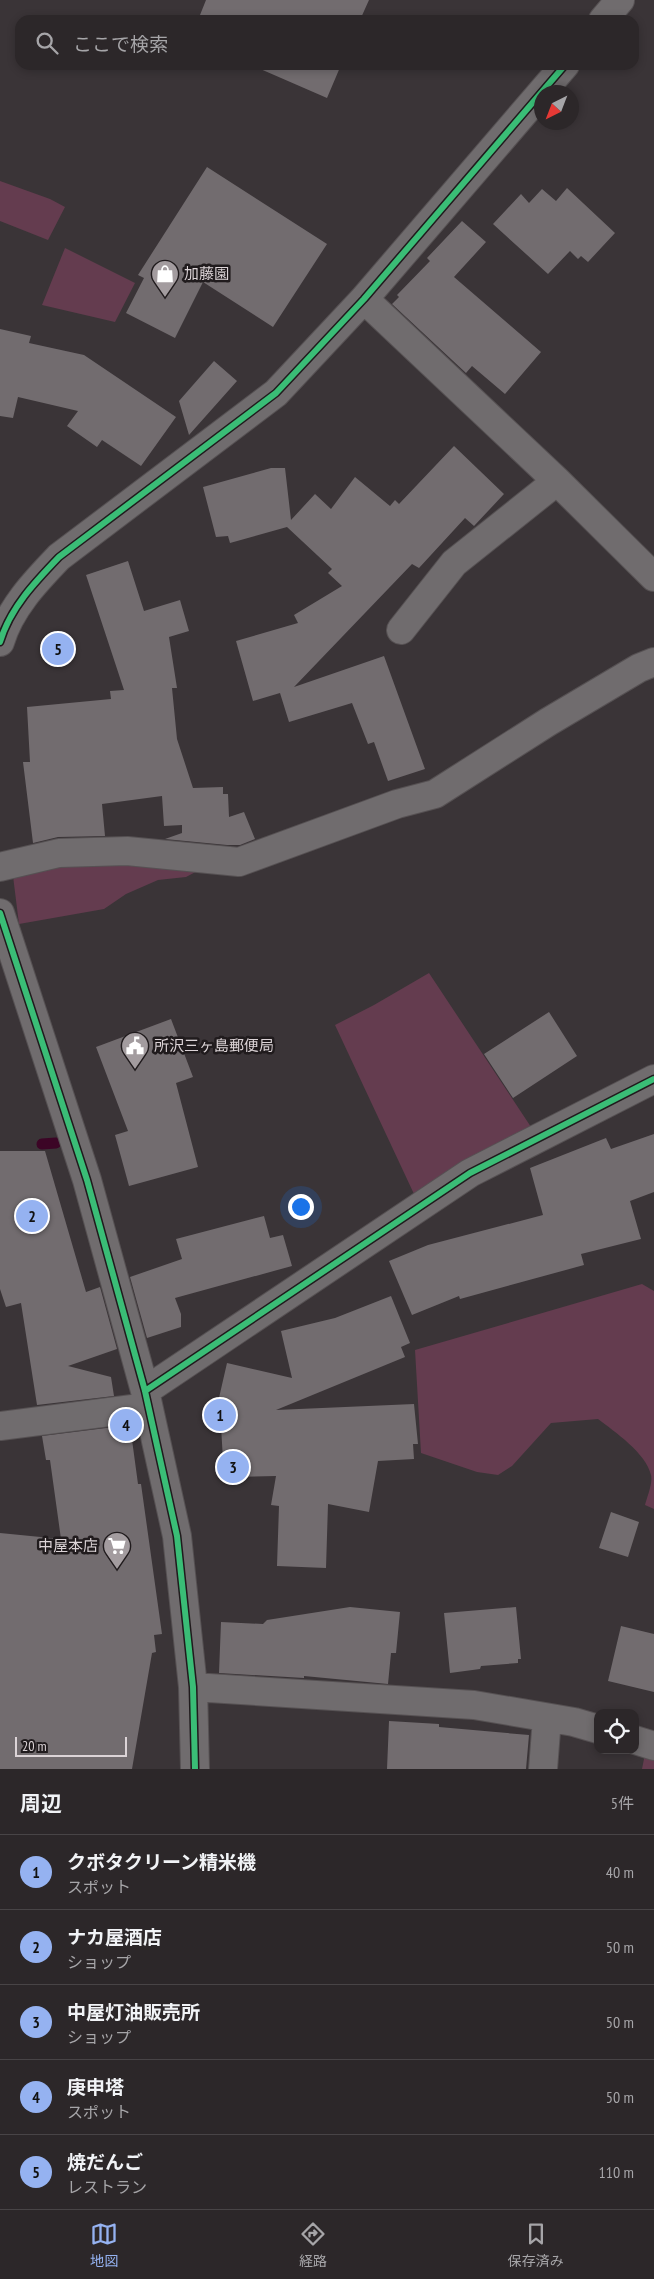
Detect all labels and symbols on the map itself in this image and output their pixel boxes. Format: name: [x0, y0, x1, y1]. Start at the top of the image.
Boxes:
north arrow: [534, 85, 579, 130]
shop icon: 加藤園: [150, 259, 180, 298]
place label: 加藤園: [184, 264, 229, 283]
pin: 5: [42, 630, 74, 668]
public building icon: 所沢三ヶ島郵便局: [120, 1031, 150, 1070]
place label: 所沢三ヶ島郵便局: [154, 1036, 274, 1055]
your location: [288, 1194, 314, 1220]
pin: 2: [16, 1197, 48, 1235]
pin: 1: [204, 1396, 236, 1434]
pin: 4: [110, 1406, 142, 1444]
pin: 3: [217, 1448, 249, 1486]
supermarket icon: 中屋本店: [102, 1531, 132, 1570]
place label: 中屋本店: [38, 1536, 98, 1555]
scale bar: [15, 1734, 128, 1757]

